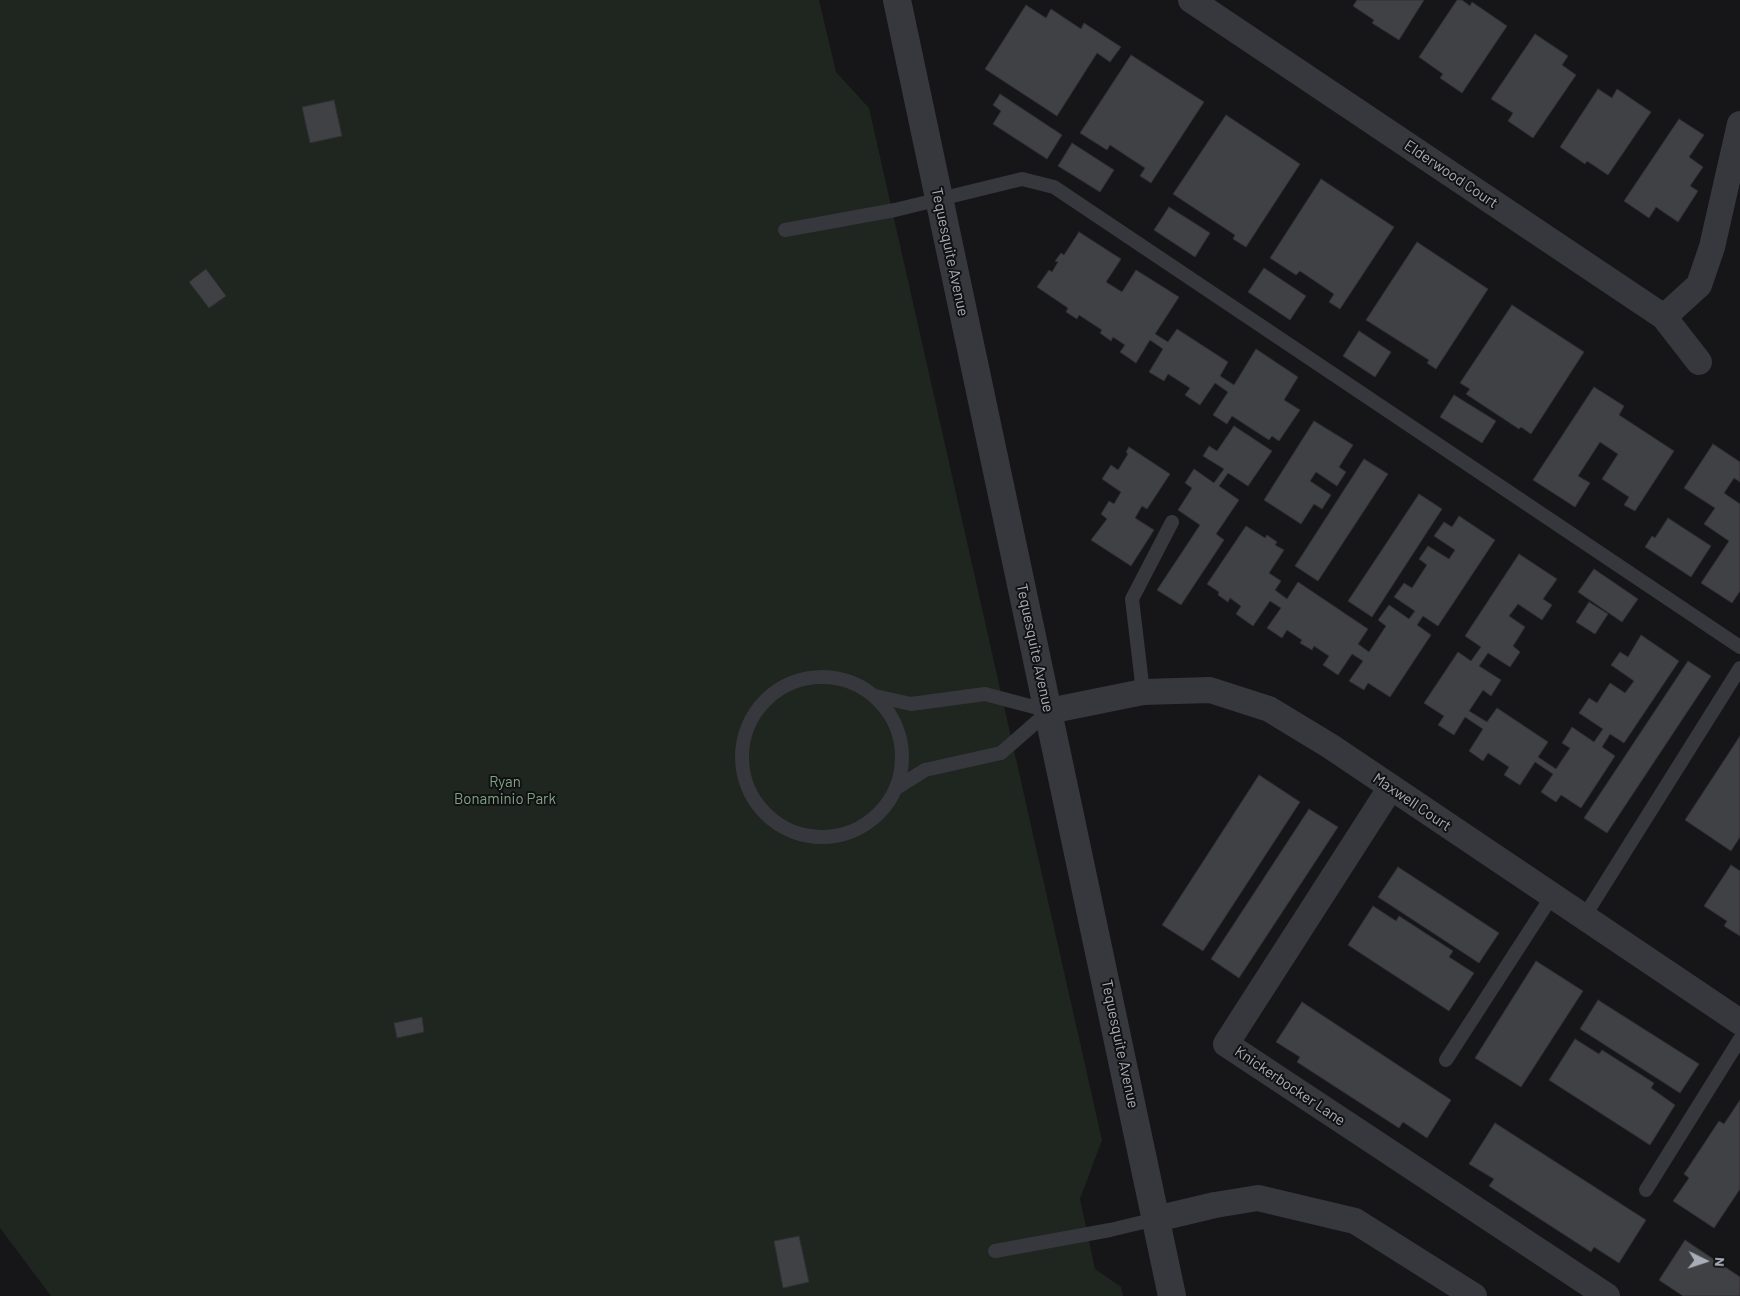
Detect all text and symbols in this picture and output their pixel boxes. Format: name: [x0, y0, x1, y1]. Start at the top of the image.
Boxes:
street label: Elderwood Court: [1401, 136, 1501, 212]
street label: Tequesquite Avenue: [928, 186, 972, 318]
street label: Tequesquite Avenue: [1013, 582, 1057, 714]
street label: Maxwell Court: [1369, 769, 1455, 835]
park label: Ryan Bonaminio Park: [454, 773, 556, 808]
street label: Tequesquite Avenue: [1098, 978, 1142, 1110]
street label: Knickerbocker Lane: [1231, 1042, 1349, 1130]
north arrow: [1680, 1236, 1730, 1286]
text: N: [1712, 1257, 1729, 1267]

